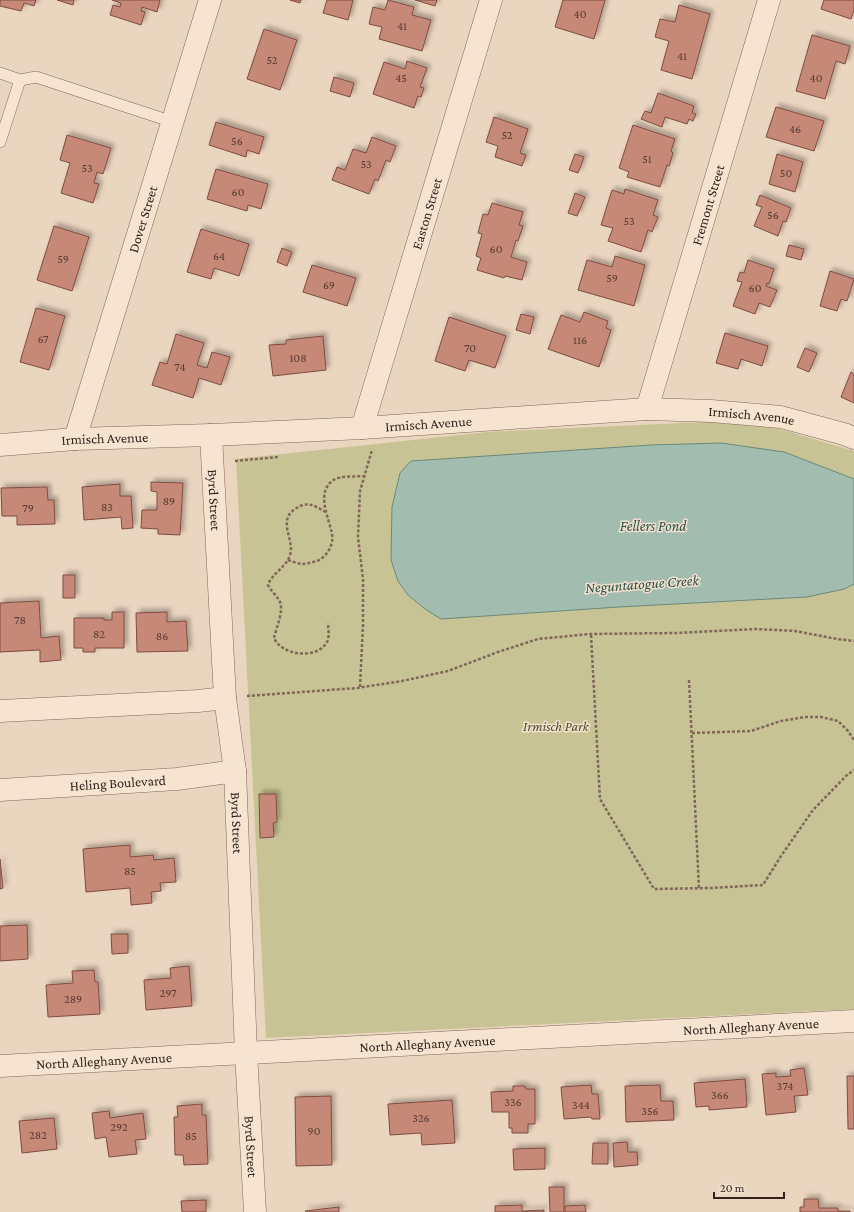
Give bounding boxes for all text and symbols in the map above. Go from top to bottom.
house number: 40 [574,7,587,21]
house number: 41 [397,19,407,33]
house number: 41 [677,49,687,63]
house number: 52 [266,53,278,67]
house number: 45 [395,71,407,85]
house number: 40 [810,71,823,85]
house number: 46 [789,122,801,136]
house number: 52 [501,128,513,142]
house number: 56 [231,134,243,148]
house number: 51 [642,152,652,166]
house number: 53 [360,157,372,171]
house number: 53 [81,161,93,175]
street label: Fremont Street [688,162,728,247]
house number: 50 [780,166,792,180]
street label: Easton Street [408,175,445,251]
street label: Dover Street [125,183,161,255]
house number: 60 [232,185,245,199]
house number: 56 [767,208,779,222]
house number: 53 [623,214,635,228]
house number: 60 [490,242,503,256]
house number: 64 [213,249,225,263]
house number: 59 [57,252,69,266]
house number: 59 [606,271,618,285]
house number: 69 [323,278,335,292]
house number: 60 [749,281,762,295]
house number: 67 [37,332,49,346]
house number: 116 [573,333,587,347]
house number: 70 [464,341,476,355]
house number: 108 [289,351,307,365]
house number: 74 [174,360,186,374]
street label: Irmisch Avenue [708,403,797,428]
street label: Irmisch Avenue [385,413,472,434]
street label: Irmisch Avenue [61,429,148,448]
street label: Byrd Street [205,469,224,531]
house number: 89 [163,494,175,508]
house number: 83 [101,500,113,514]
house number: 79 [22,501,34,515]
water label: Fellers Pond [620,518,687,534]
water label: Neguntatogue Creek [585,572,701,597]
house number: 78 [14,613,26,627]
house number: 82 [93,627,105,641]
house number: 86 [156,629,168,643]
park label: Irmisch Park [523,718,590,734]
street label: Heling Boulevard [69,772,167,794]
street label: Byrd Street [228,792,246,854]
house number: 85 [124,864,136,878]
house number: 297 [159,986,177,1000]
house number: 289 [64,992,82,1006]
street label: North Alleghany Avenue [683,1015,819,1038]
street label: North Alleghany Avenue [359,1032,496,1055]
street label: North Alleghany Avenue [36,1049,172,1072]
house number: 374 [777,1079,793,1093]
house number: 366 [711,1088,729,1102]
house number: 336 [504,1095,522,1109]
house number: 344 [572,1098,590,1112]
house number: 356 [641,1104,659,1118]
house number: 326 [412,1111,430,1125]
street label: Byrd Street [242,1115,261,1178]
house number: 292 [110,1120,128,1134]
house number: 90 [308,1124,321,1138]
house number: 282 [29,1128,47,1142]
house number: 85 [185,1129,197,1143]
scale bar [714,1174,784,1200]
text: 20 m [720,1181,745,1195]

